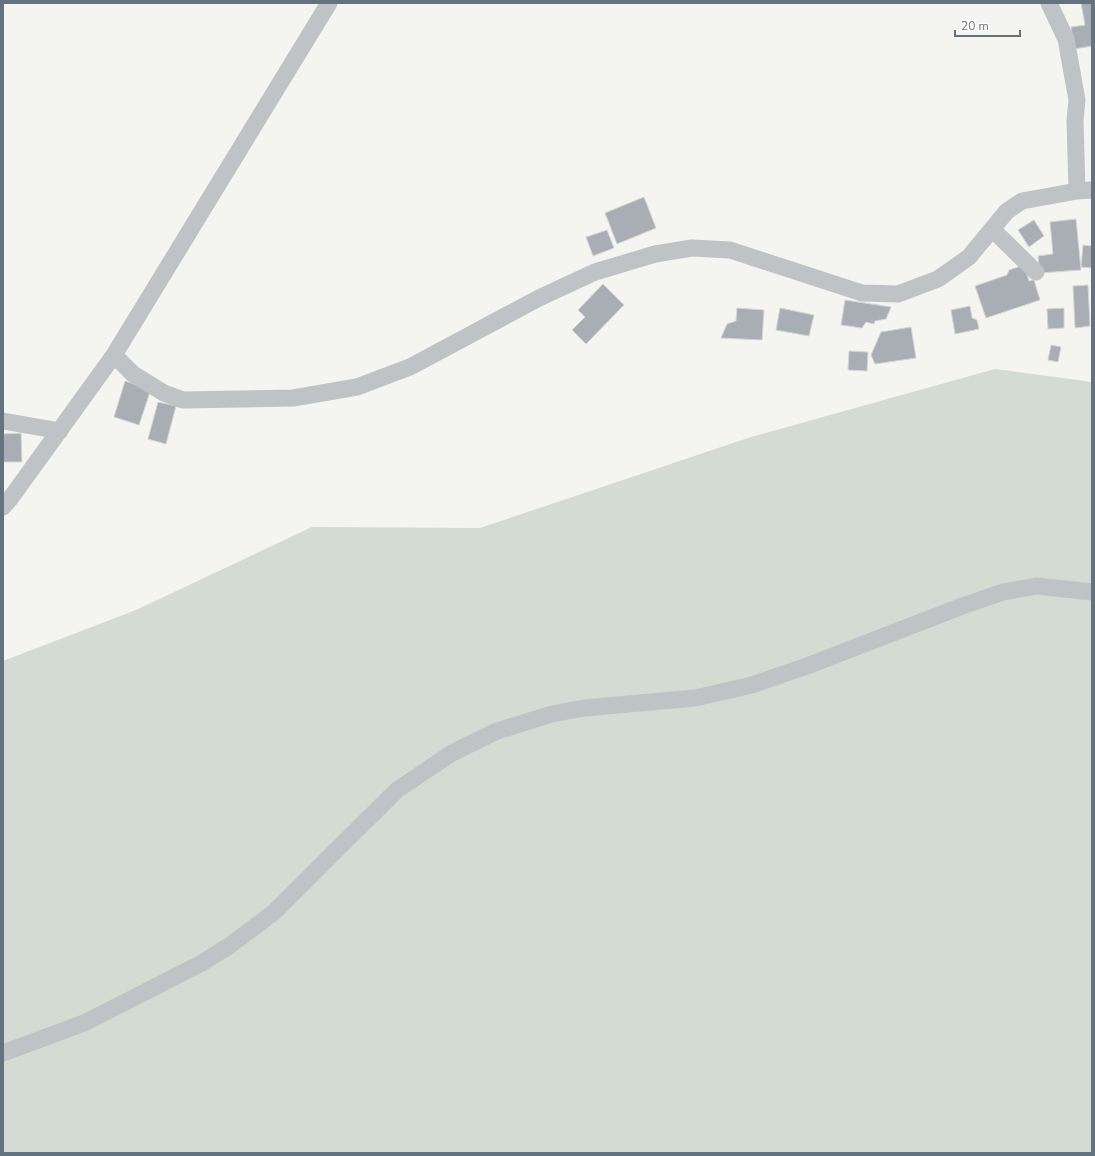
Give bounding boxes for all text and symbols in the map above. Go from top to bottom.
scale bar [955,12,1020,38]
text: 20 m [961,18,989,34]

